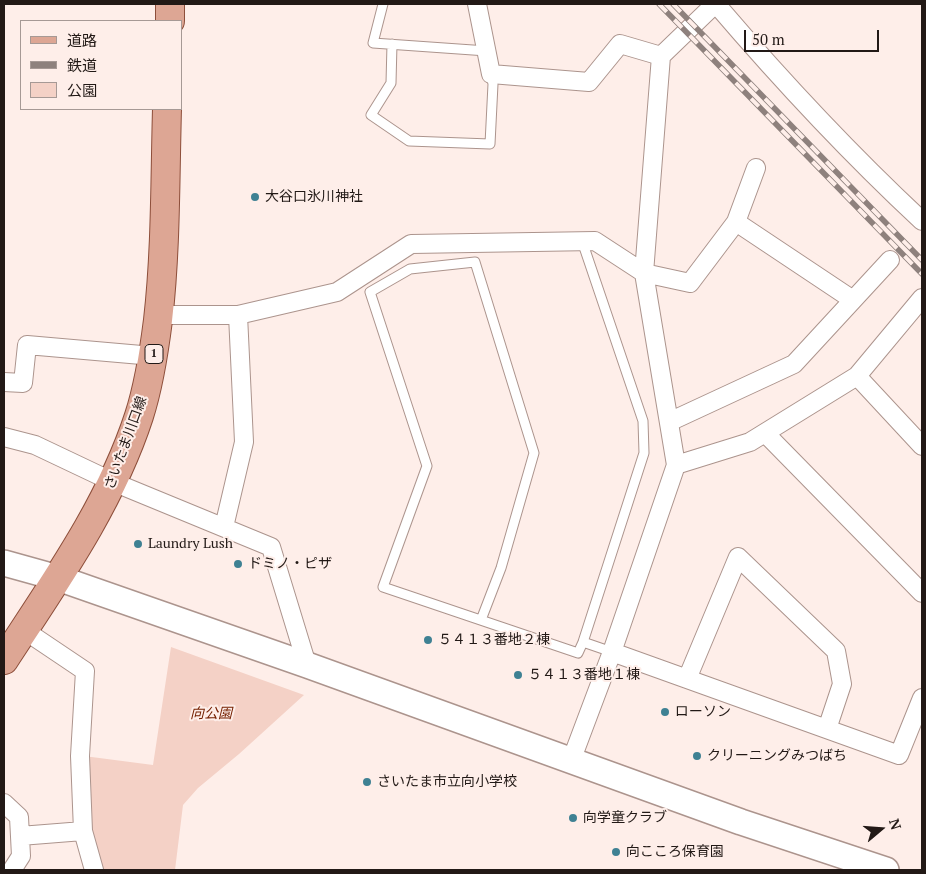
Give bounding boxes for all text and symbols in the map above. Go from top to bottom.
legend [20,20,182,110]
scale bar [746,20,881,52]
text: 50 m [752,29,785,49]
text: 道路 [67,30,97,50]
text: 鉄道 [67,55,97,75]
text: 公園 [67,80,97,100]
place label: 大谷口氷川神社 [265,189,363,205]
marker: 大谷口氷川神社 [249,191,261,203]
road number: 1 [145,344,163,364]
street label: さいたま川口線 [101,394,151,492]
place label: Laundry Lush [148,536,233,552]
marker: Laundry Lush [132,538,144,550]
place label: ドミノ・ピザ [248,556,332,572]
marker: ドミノ・ピザ [232,558,244,570]
place label: ５４１３番地２棟 [438,632,550,648]
marker: ５４１３番地２棟 [422,634,434,646]
place label: ５４１３番地１棟 [528,667,640,683]
marker: ５４１３番地１棟 [512,669,524,681]
place label: ローソン [675,704,731,720]
park label: 向公園 [190,706,232,722]
marker: ローソン [659,706,671,718]
place label: クリーニングみつばち [707,748,847,764]
marker: クリーニングみつばち [691,750,703,762]
place label: さいたま市立向小学校 [377,774,517,790]
marker: さいたま市立向小学校 [361,776,373,788]
north arrow [856,804,906,854]
place label: 向学童クラブ [583,810,667,826]
marker: 向学童クラブ [567,812,579,824]
text: N [885,816,906,832]
place label: 向こころ保育園 [626,844,724,860]
marker: 向こころ保育園 [610,846,622,858]

